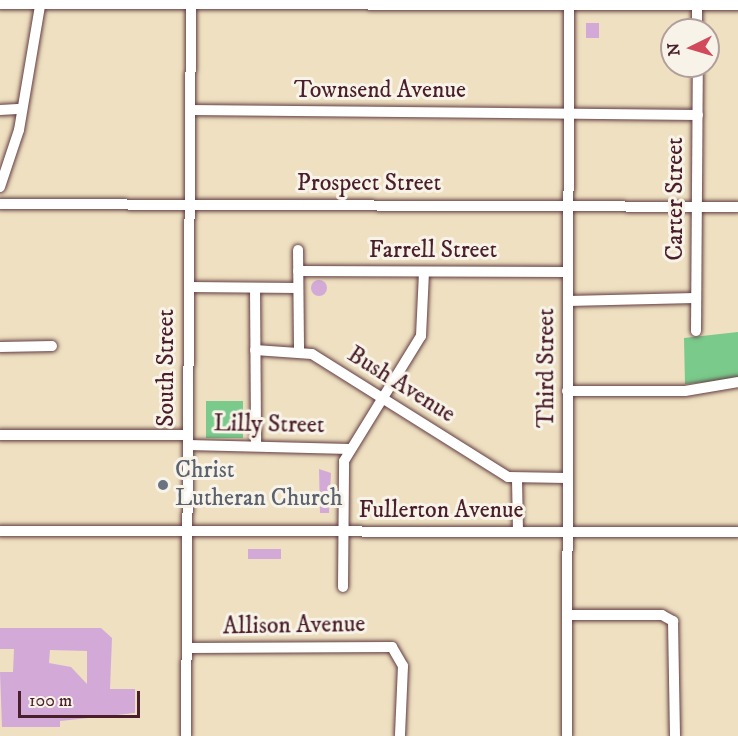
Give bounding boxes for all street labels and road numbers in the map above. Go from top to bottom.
street label: Townsend Avenue [294,77,466,105]
street label: Carter Street [662,137,690,261]
street label: Prospect Street [297,170,441,198]
street label: Farrell Street [369,237,497,265]
street label: Third Street [533,308,561,428]
street label: South Street [153,309,181,427]
street label: Bush Avenue [342,341,460,429]
street label: Lilly Street [213,410,325,440]
street label: Fullerton Avenue [358,497,524,525]
street label: Allison Avenue [223,610,365,642]

